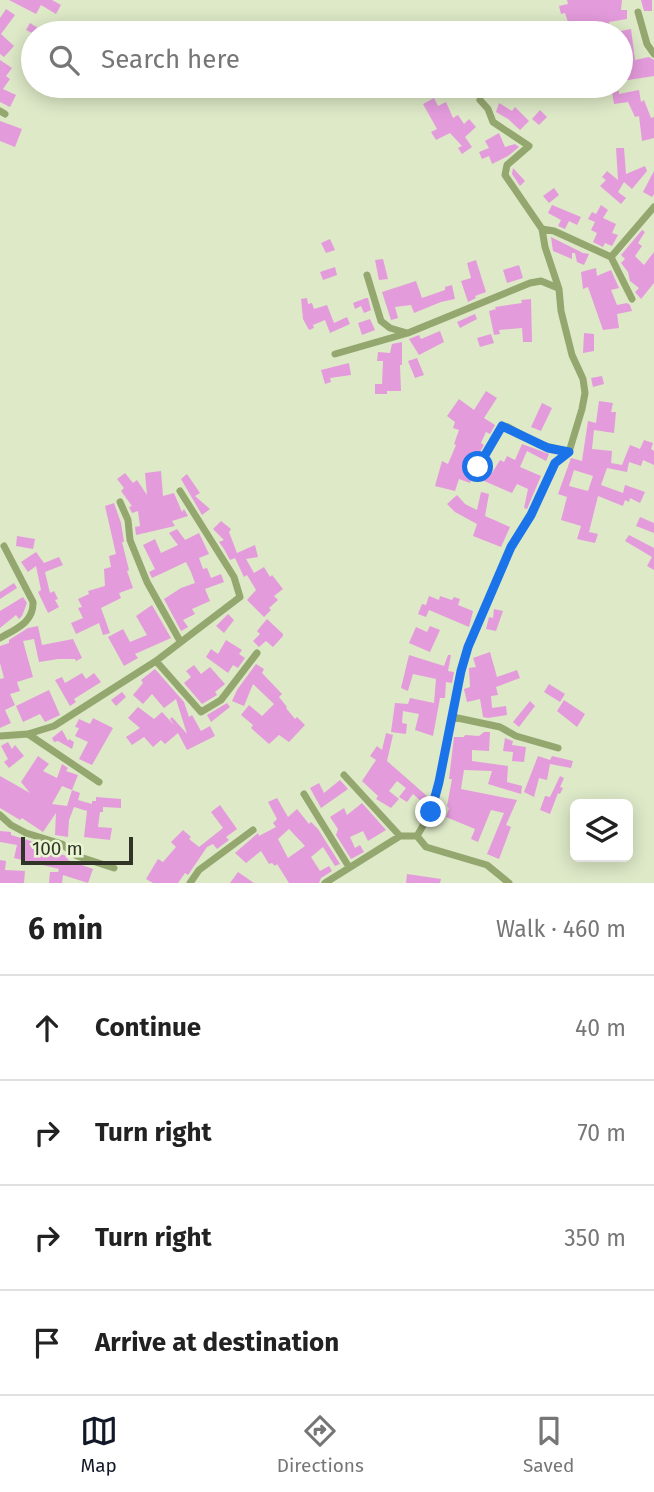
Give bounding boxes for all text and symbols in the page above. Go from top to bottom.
search box [21,21,633,98]
icon: search [45,41,83,79]
text: Search here [101,44,240,75]
route start [462,451,493,482]
route end [415,796,446,827]
map controls [570,799,633,862]
button: layers [570,799,633,862]
scale bar [21,834,133,866]
text: 100 m [32,837,83,860]
text: 6 min [28,911,103,947]
text: Walk · 460 m [496,915,626,943]
icon: ahead [28,1009,66,1047]
text: Continue [95,1012,201,1043]
text: 40 m [575,1014,626,1042]
icon: right [28,1114,66,1152]
text: Turn right [95,1117,212,1148]
text: 70 m [577,1119,626,1147]
icon: right [28,1219,66,1257]
text: Turn right [95,1222,212,1253]
text: 350 m [564,1224,626,1252]
icon: arrive [28,1324,66,1362]
text: Arrive at destination [95,1327,339,1358]
tab: Map [80,1412,118,1477]
tab: Directions [277,1412,364,1477]
tab: Saved [523,1412,574,1477]

